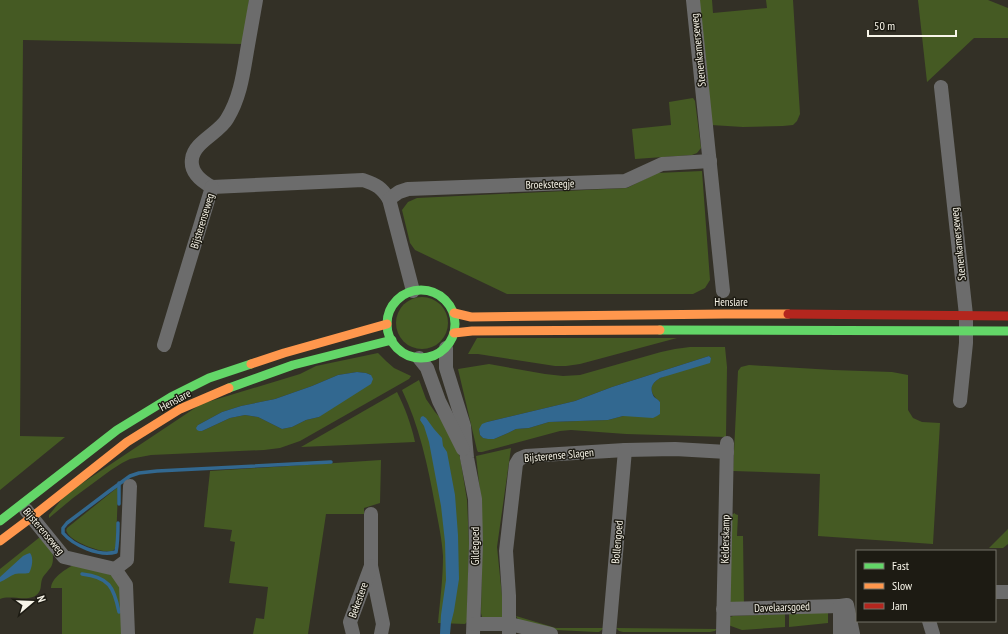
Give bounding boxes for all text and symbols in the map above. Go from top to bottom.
street label: Stenenkamerseweg [687,12,709,87]
scale bar [868,12,956,38]
text: 50 m [874,18,895,33]
street label: Broeksteegje [525,176,575,192]
street label: Bijsterenseweg [187,191,217,250]
street label: Stenenkamerseweg [947,206,969,281]
street label: Henslare [714,295,748,309]
street label: Henslare [157,386,193,414]
street label: Bijsterense Slagen [524,445,595,465]
street label: Bijsterenseweg [20,505,68,558]
street label: Kelderskamp [718,514,732,564]
street label: Bollengoed [608,520,626,564]
street label: Gildegoed [468,527,482,565]
legend [856,550,996,622]
text: Fast [892,558,910,573]
text: Slow [892,578,913,593]
street label: Bekestere [345,580,371,620]
north arrow [12,582,52,622]
text: N [34,594,49,604]
text: Jam [891,598,908,613]
street label: Davelaarsgoed [754,599,810,615]

